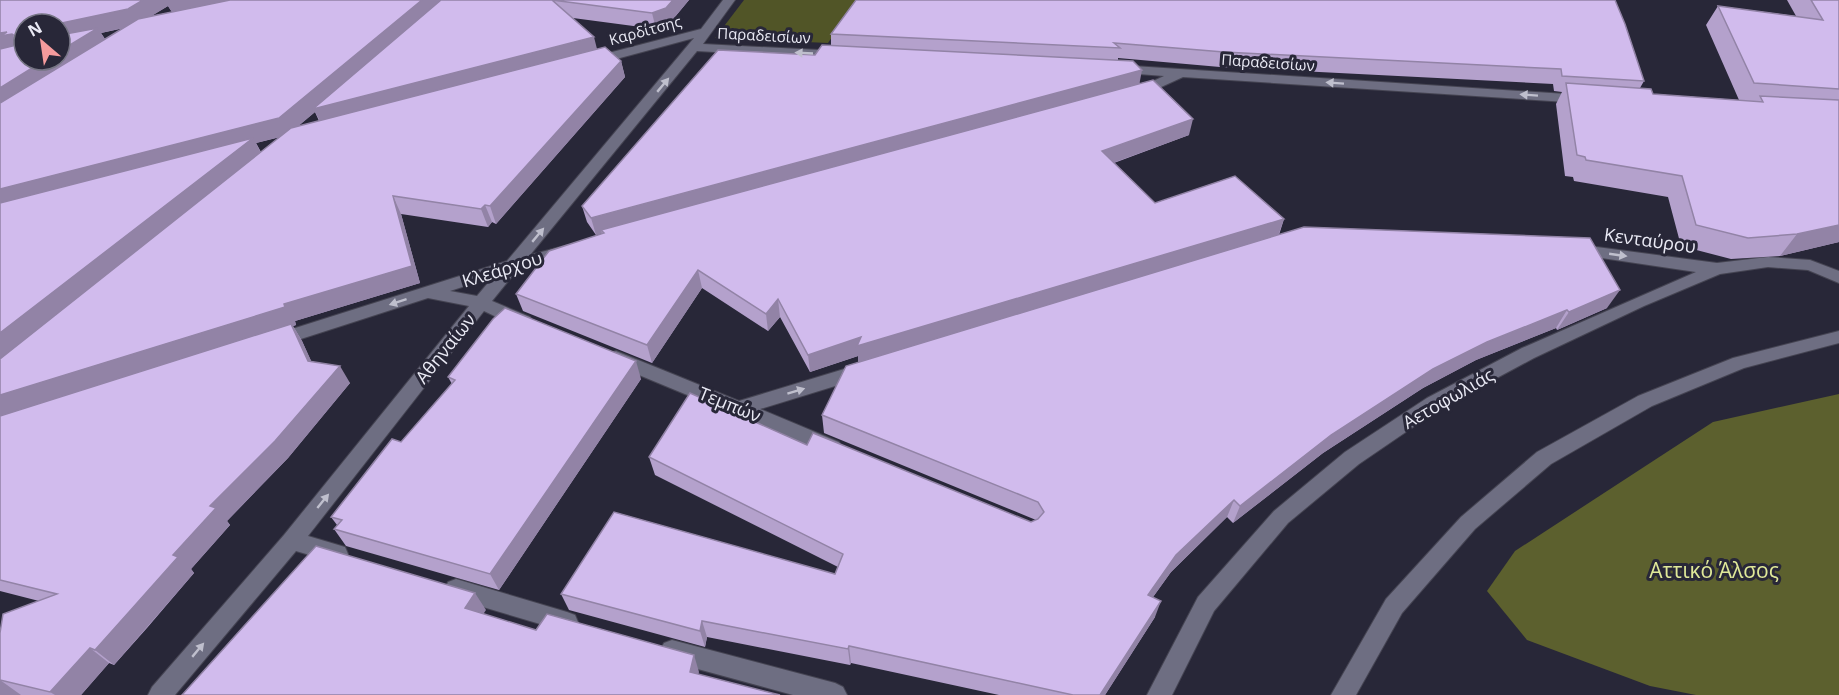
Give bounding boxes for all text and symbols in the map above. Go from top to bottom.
street label: Καρδίτσης [607,11,683,49]
north arrow [12,12,72,72]
text: N [24,16,46,42]
street label: Παραδεισίων [717,23,811,47]
one-way arrow [795,49,814,58]
street label: Παραδεισίων [1221,49,1315,75]
one-way arrow [656,77,669,93]
one-way arrow [1325,78,1344,87]
one-way arrow [1520,91,1539,100]
street label: Κενταύρου [1603,222,1697,258]
one-way arrow [531,228,544,243]
street label: Κλεάρχου [459,245,545,293]
one-way arrow [1609,251,1628,260]
one-way arrow [389,298,407,307]
street label: Αθηναίων [409,308,481,388]
street label: Αετοφωλιάς [1398,362,1498,434]
street label: Τεμπών [695,381,765,427]
one-way arrow [787,386,805,395]
one-way arrow [317,493,330,509]
park label: Αττικό Άλσος [1649,556,1779,584]
one-way arrow [191,643,204,658]

